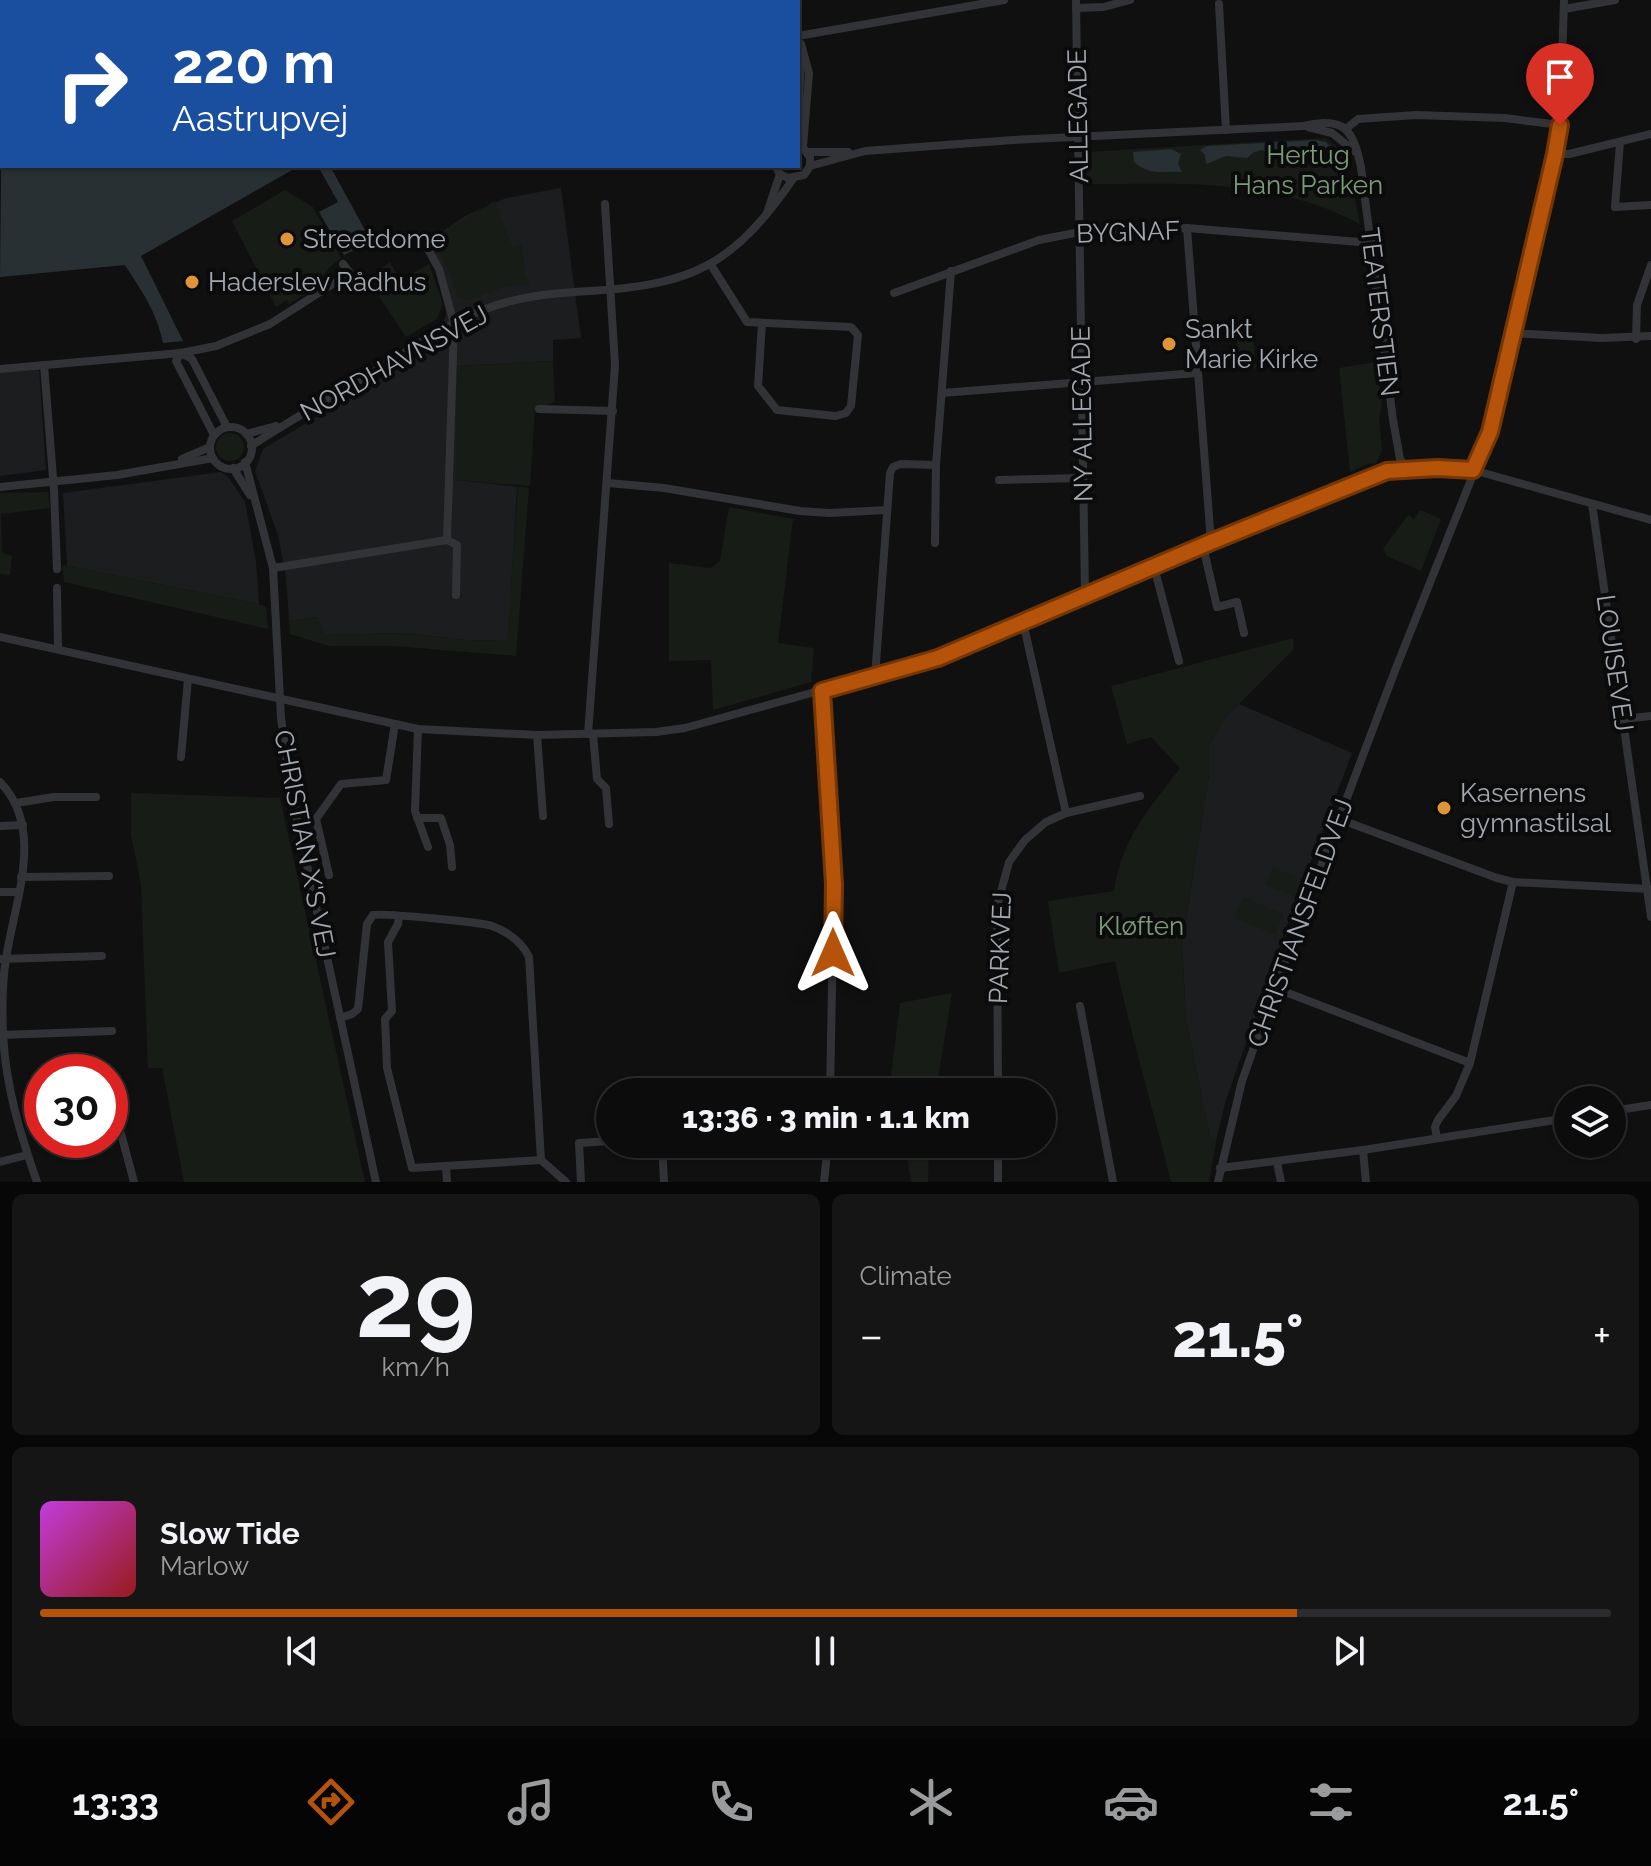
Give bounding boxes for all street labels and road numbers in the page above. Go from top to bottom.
street label: ALLEGADE [1062,49,1094,183]
street label: BYGNAF [1076,215,1180,249]
street label: TEATERSTIEN [1355,226,1405,398]
street label: NORDHAVNSVEJ [295,299,493,427]
street label: NY ALLEGADE [1065,326,1099,502]
street label: LOUISEVEJ [1591,593,1639,733]
street label: CHRISTIAN X'S VEJ [268,727,342,961]
street label: CHRISTIANSFELDVEJ [1241,795,1359,1051]
street label: PARKVEJ [983,891,1017,1005]

